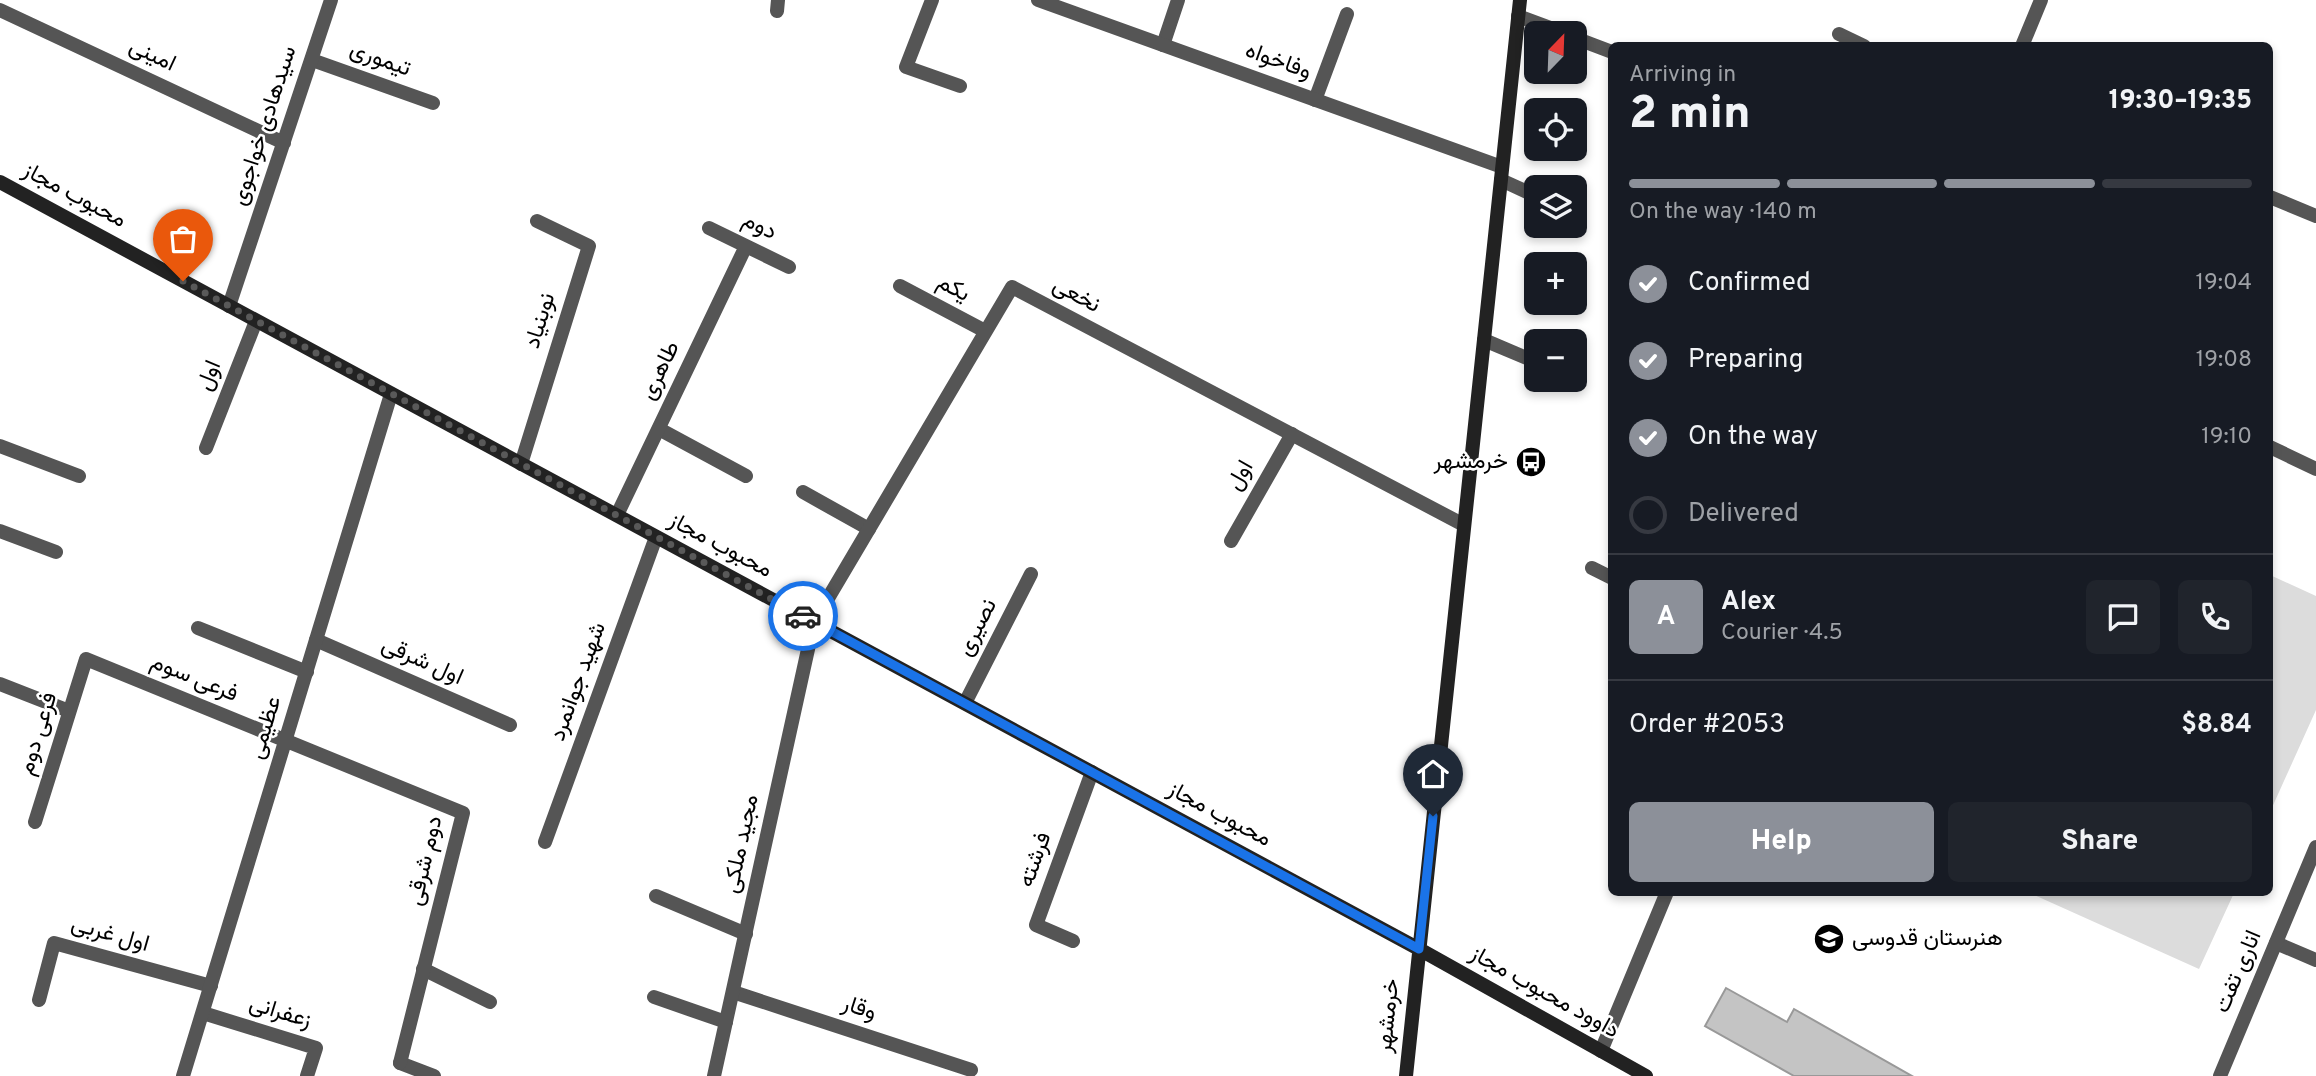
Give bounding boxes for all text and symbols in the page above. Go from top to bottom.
north arrow [1524,21,1587,84]
map controls [1524,21,1587,392]
street label: امینی [124,33,180,79]
street label: تیموری [345,36,415,84]
street label: وفاخواه [1241,37,1315,87]
street label: سیدهادی خواجوی [226,42,304,210]
text: Arriving in [1629,61,1736,90]
text: 19:30–19:35 [2109,85,2252,118]
text: 2 min [1629,86,1751,145]
button: locate [1524,98,1587,161]
street label: محبوب مجاز [16,156,131,235]
button: layers [1524,175,1587,238]
text: On the way · 140 m [1629,198,1817,227]
street label: دوم [737,206,781,248]
pin [153,209,213,281]
icon: bag [164,220,202,258]
button: + [1524,252,1587,315]
icon: check [1629,265,1667,303]
text: Confirmed [1688,267,1811,300]
street label: یکم [931,268,975,310]
text: 19:04 [2195,269,2252,298]
street label: نخعی [1047,271,1105,321]
street label: نوبنیاد [519,290,563,352]
button: − [1524,329,1587,392]
street label: طاهری [634,337,688,405]
icon: check [1629,342,1667,380]
text: Preparing [1688,344,1803,377]
text: 19:08 [2196,346,2252,375]
street label: اول [191,357,229,395]
icon: check [1629,419,1667,457]
text: On the way [1688,421,1818,454]
text: 19:10 [2201,423,2252,452]
bus stop icon: خرمشهر [1514,445,1548,479]
place label: خرمشهر [1432,448,1508,477]
street label: اول [1221,456,1261,496]
text: Delivered [1688,498,1799,531]
street label: محبوب مجاز [662,506,777,585]
button: chat [2086,580,2160,654]
button: phone [2178,580,2252,654]
courier [768,581,838,651]
text: Alex [1721,586,1776,619]
street label: نصیری [951,594,1005,662]
icon: car [784,597,822,635]
text: A [1657,601,1675,634]
street label: شهید جوانمرد [544,619,614,745]
text: Courier · 4.5 [1721,619,1843,648]
street label: اول شرقی [377,631,467,693]
street label: فرعی سوم [146,648,242,710]
street label: فرعی دوم [13,689,65,779]
street label: عظیمی [243,693,289,763]
text: Order #2053 [1629,709,1785,742]
text: $8.84 [2181,709,2252,742]
pin [1403,744,1463,816]
icon: home [1414,755,1452,793]
street label: محبوب مجاز [1161,775,1276,854]
street label: مجید ملکی [717,792,767,896]
button: Help [1629,802,1934,882]
button: Share [1948,802,2252,882]
street label: دوم شرقی [402,813,450,909]
street label: فرشته [1013,829,1059,891]
street label: اول غربی [68,910,152,960]
school or university icon: هنرستان قدوسی [1812,922,1846,956]
place label: هنرستان قدوسی [1852,925,2003,954]
street label: اناری تفت [2209,926,2269,1018]
street label: داوود محبوب مجاز [1463,939,1624,1046]
street label: خرمشهر [1371,977,1407,1056]
street label: زعفرانی [245,990,315,1036]
street label: وقار [837,990,880,1028]

